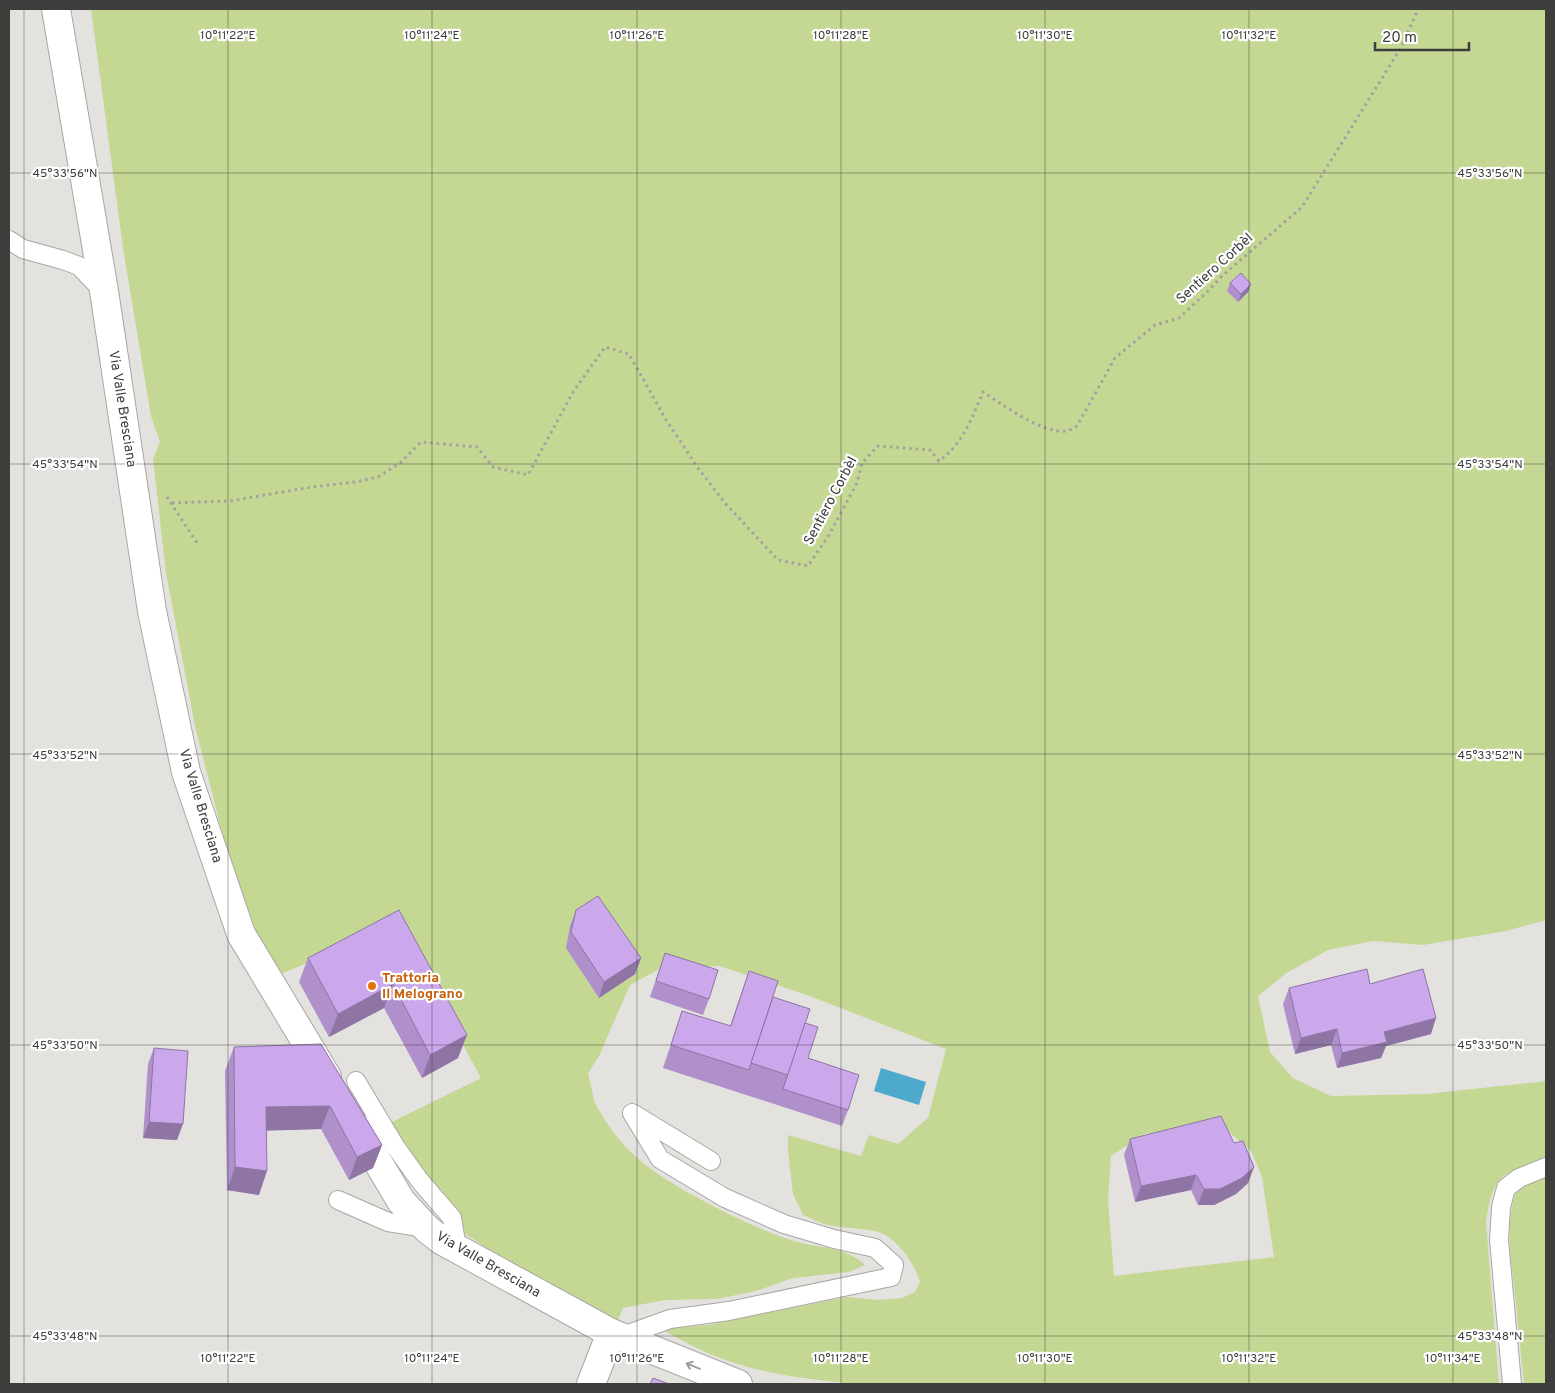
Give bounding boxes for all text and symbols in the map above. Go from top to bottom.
scale bar [1375,20,1469,52]
text: 10°11'22"E [200,28,256,44]
text: 10°11'24"E [404,28,460,44]
text: 10°11'26"E [609,28,665,44]
text: 10°11'28"E [813,28,869,44]
text: 10°11'30"E [1017,28,1073,44]
text: 10°11'32"E [1222,28,1276,44]
text: 20 m [1382,29,1417,48]
text: 45°33'56"N [33,166,97,182]
text: 45°33'56"N [1458,166,1522,182]
street label: Sentiero Corbèl [1173,230,1257,308]
street label: Via Valle Bresciana [104,349,140,469]
street label: Sentiero Corbèl [801,454,861,548]
text: 45°33'54"N [32,457,98,473]
text: 45°33'54"N [1457,457,1523,473]
street label: Via Valle Bresciana [175,747,225,865]
text: 45°33'52"N [33,748,97,764]
text: 45°33'52"N [1458,748,1522,764]
place label: Trattoria Il Melograno [382,970,463,1003]
marker: Trattoria Il Melograno [366,980,378,992]
text: 45°33'50"N [32,1038,98,1054]
text: 45°33'50"N [1457,1038,1523,1054]
street label: Via Valle Bresciana [433,1228,543,1302]
text: 45°33'48"N [33,1329,97,1345]
text: 45°33'48"N [1458,1329,1522,1345]
text: 10°11'22"E [200,1351,256,1367]
text: 10°11'24"E [404,1351,460,1367]
text: 10°11'26"E [609,1351,665,1367]
text: 10°11'28"E [813,1351,869,1367]
text: 10°11'30"E [1017,1351,1073,1367]
text: 10°11'32"E [1222,1351,1276,1367]
text: 10°11'34"E [1425,1351,1481,1367]
one-way arrow [686,1361,701,1370]

